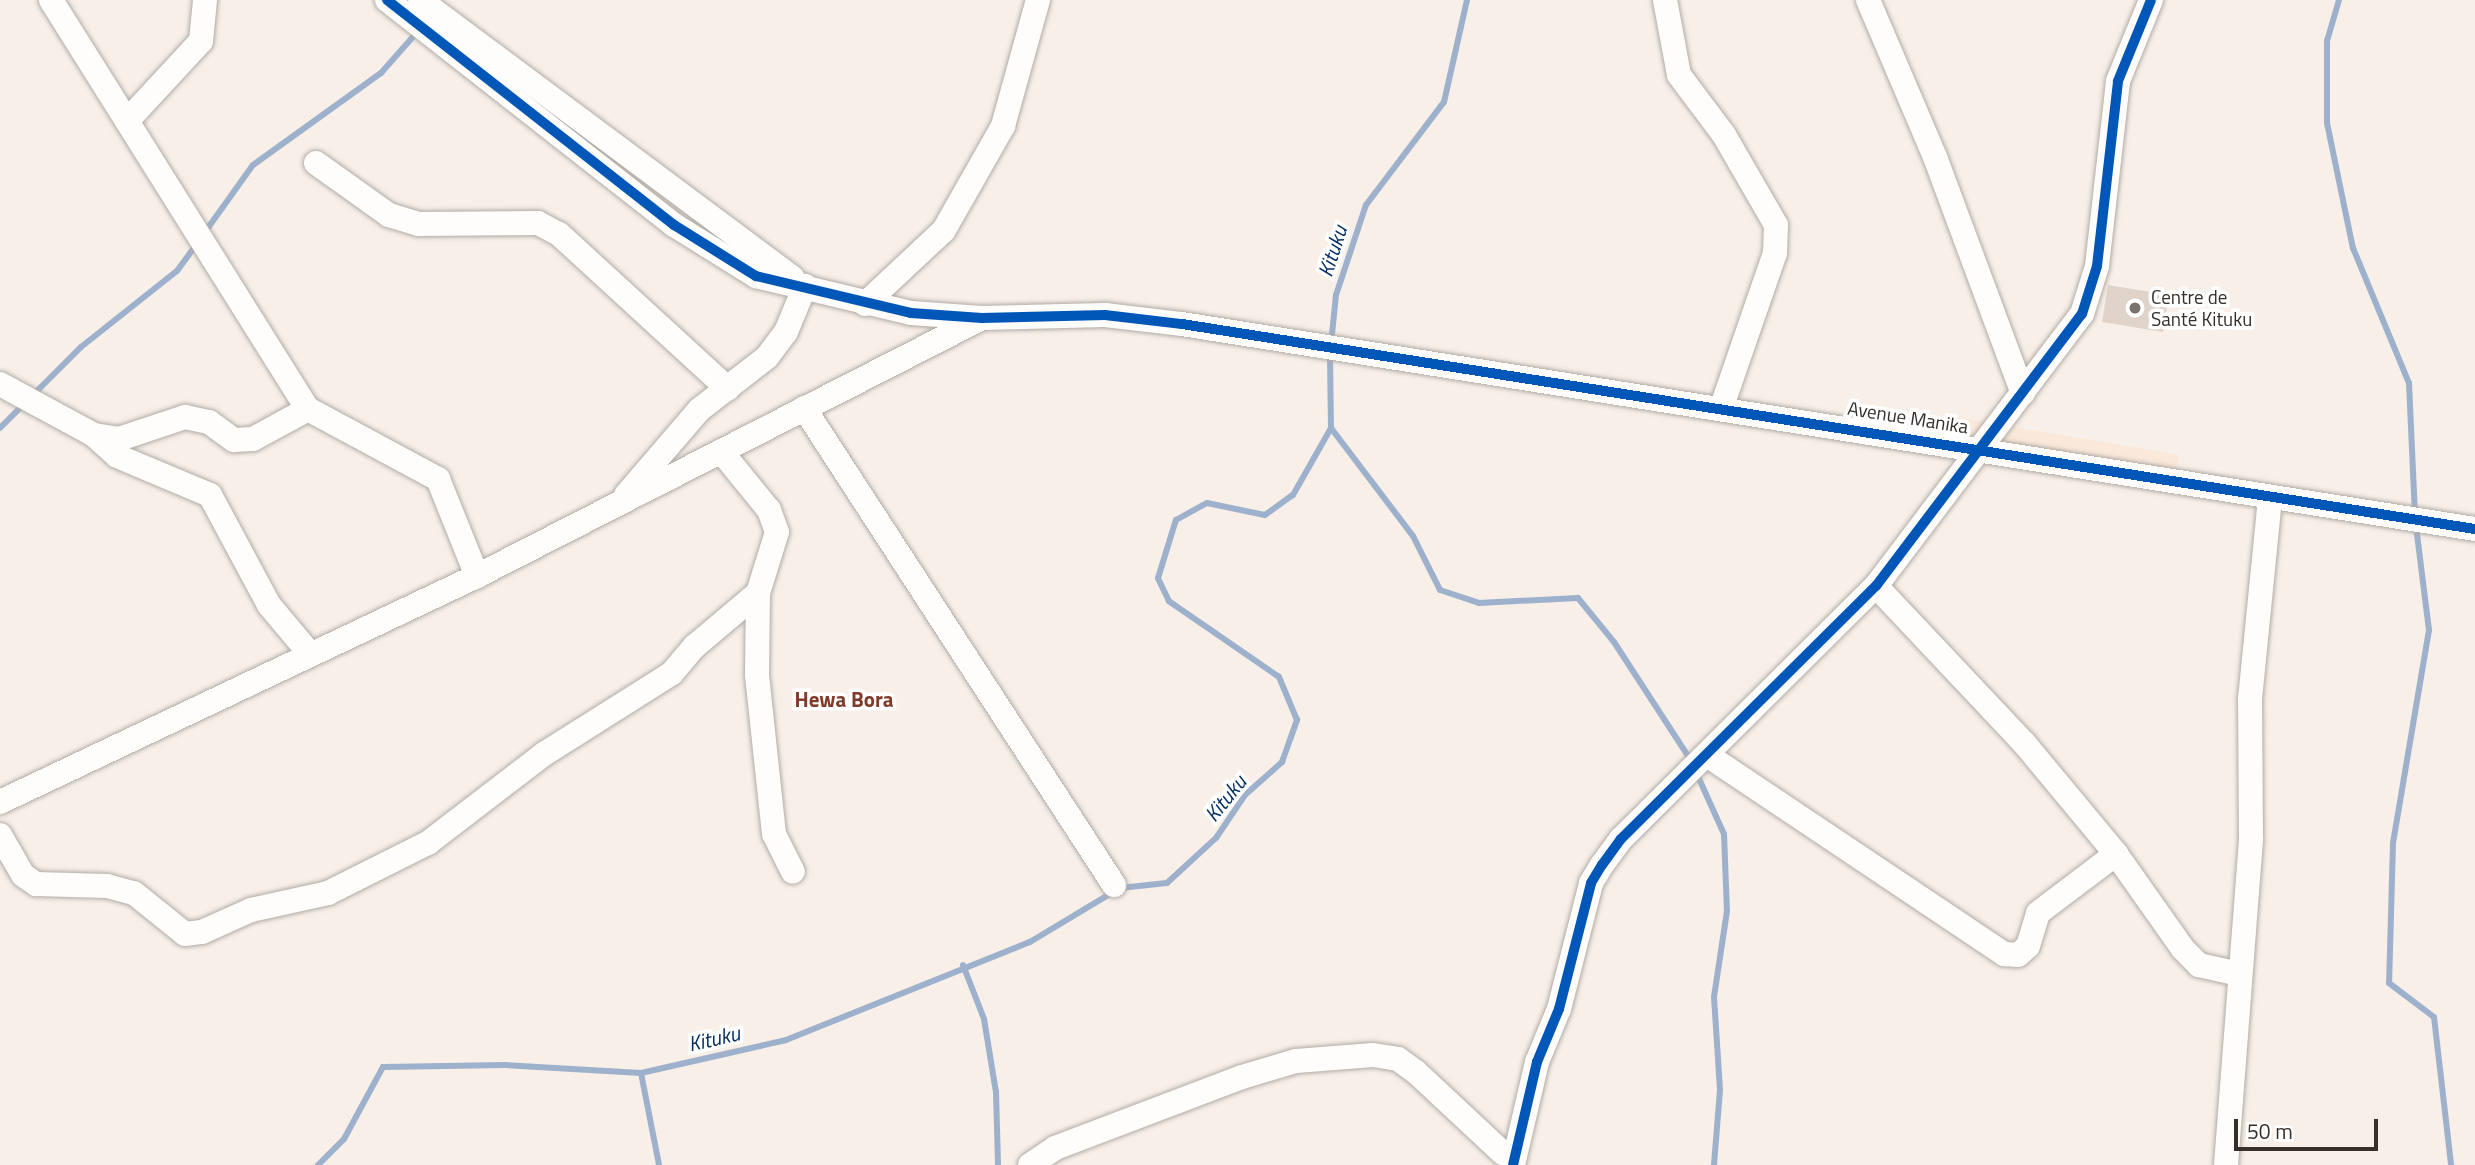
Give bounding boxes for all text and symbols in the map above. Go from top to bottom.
water label: Kituku [1312,222,1352,280]
place label: Centre de Santé Kituku [2151,286,2252,330]
marker: Centre de Santé Kituku [2125,298,2145,318]
street label: Avenue Manika [1846,396,1970,438]
district label: Hewa Bora [795,686,893,712]
water label: Kituku [1199,770,1251,826]
water label: Kituku [686,1020,742,1056]
scale bar [2237,1106,2380,1150]
text: 50 m [2247,1115,2293,1147]

